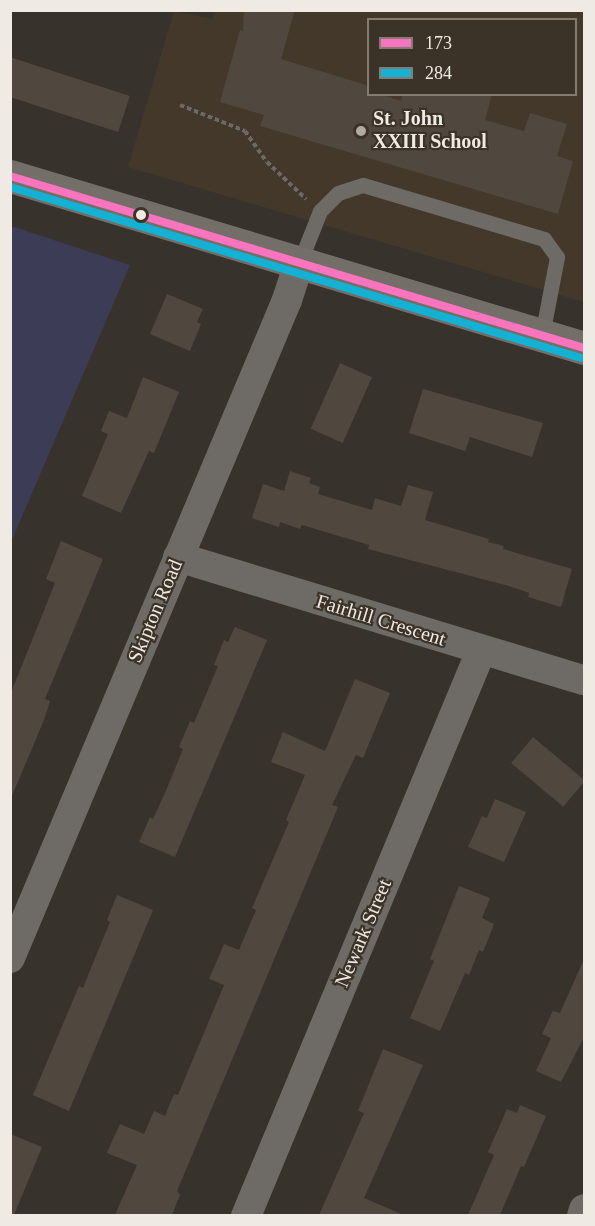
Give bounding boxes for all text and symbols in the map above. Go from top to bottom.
legend [367,18,577,96]
text: 173 [425,33,452,53]
text: 284 [425,63,452,83]
place label: St. John XXIII School [373,107,487,154]
marker: St. John XXIII School [354,124,368,138]
unlabelled marker [135,209,147,221]
street label: Skipton Road [123,556,187,666]
street label: Fairhill Crescent [313,589,449,651]
street label: Newark Street [329,875,397,991]

